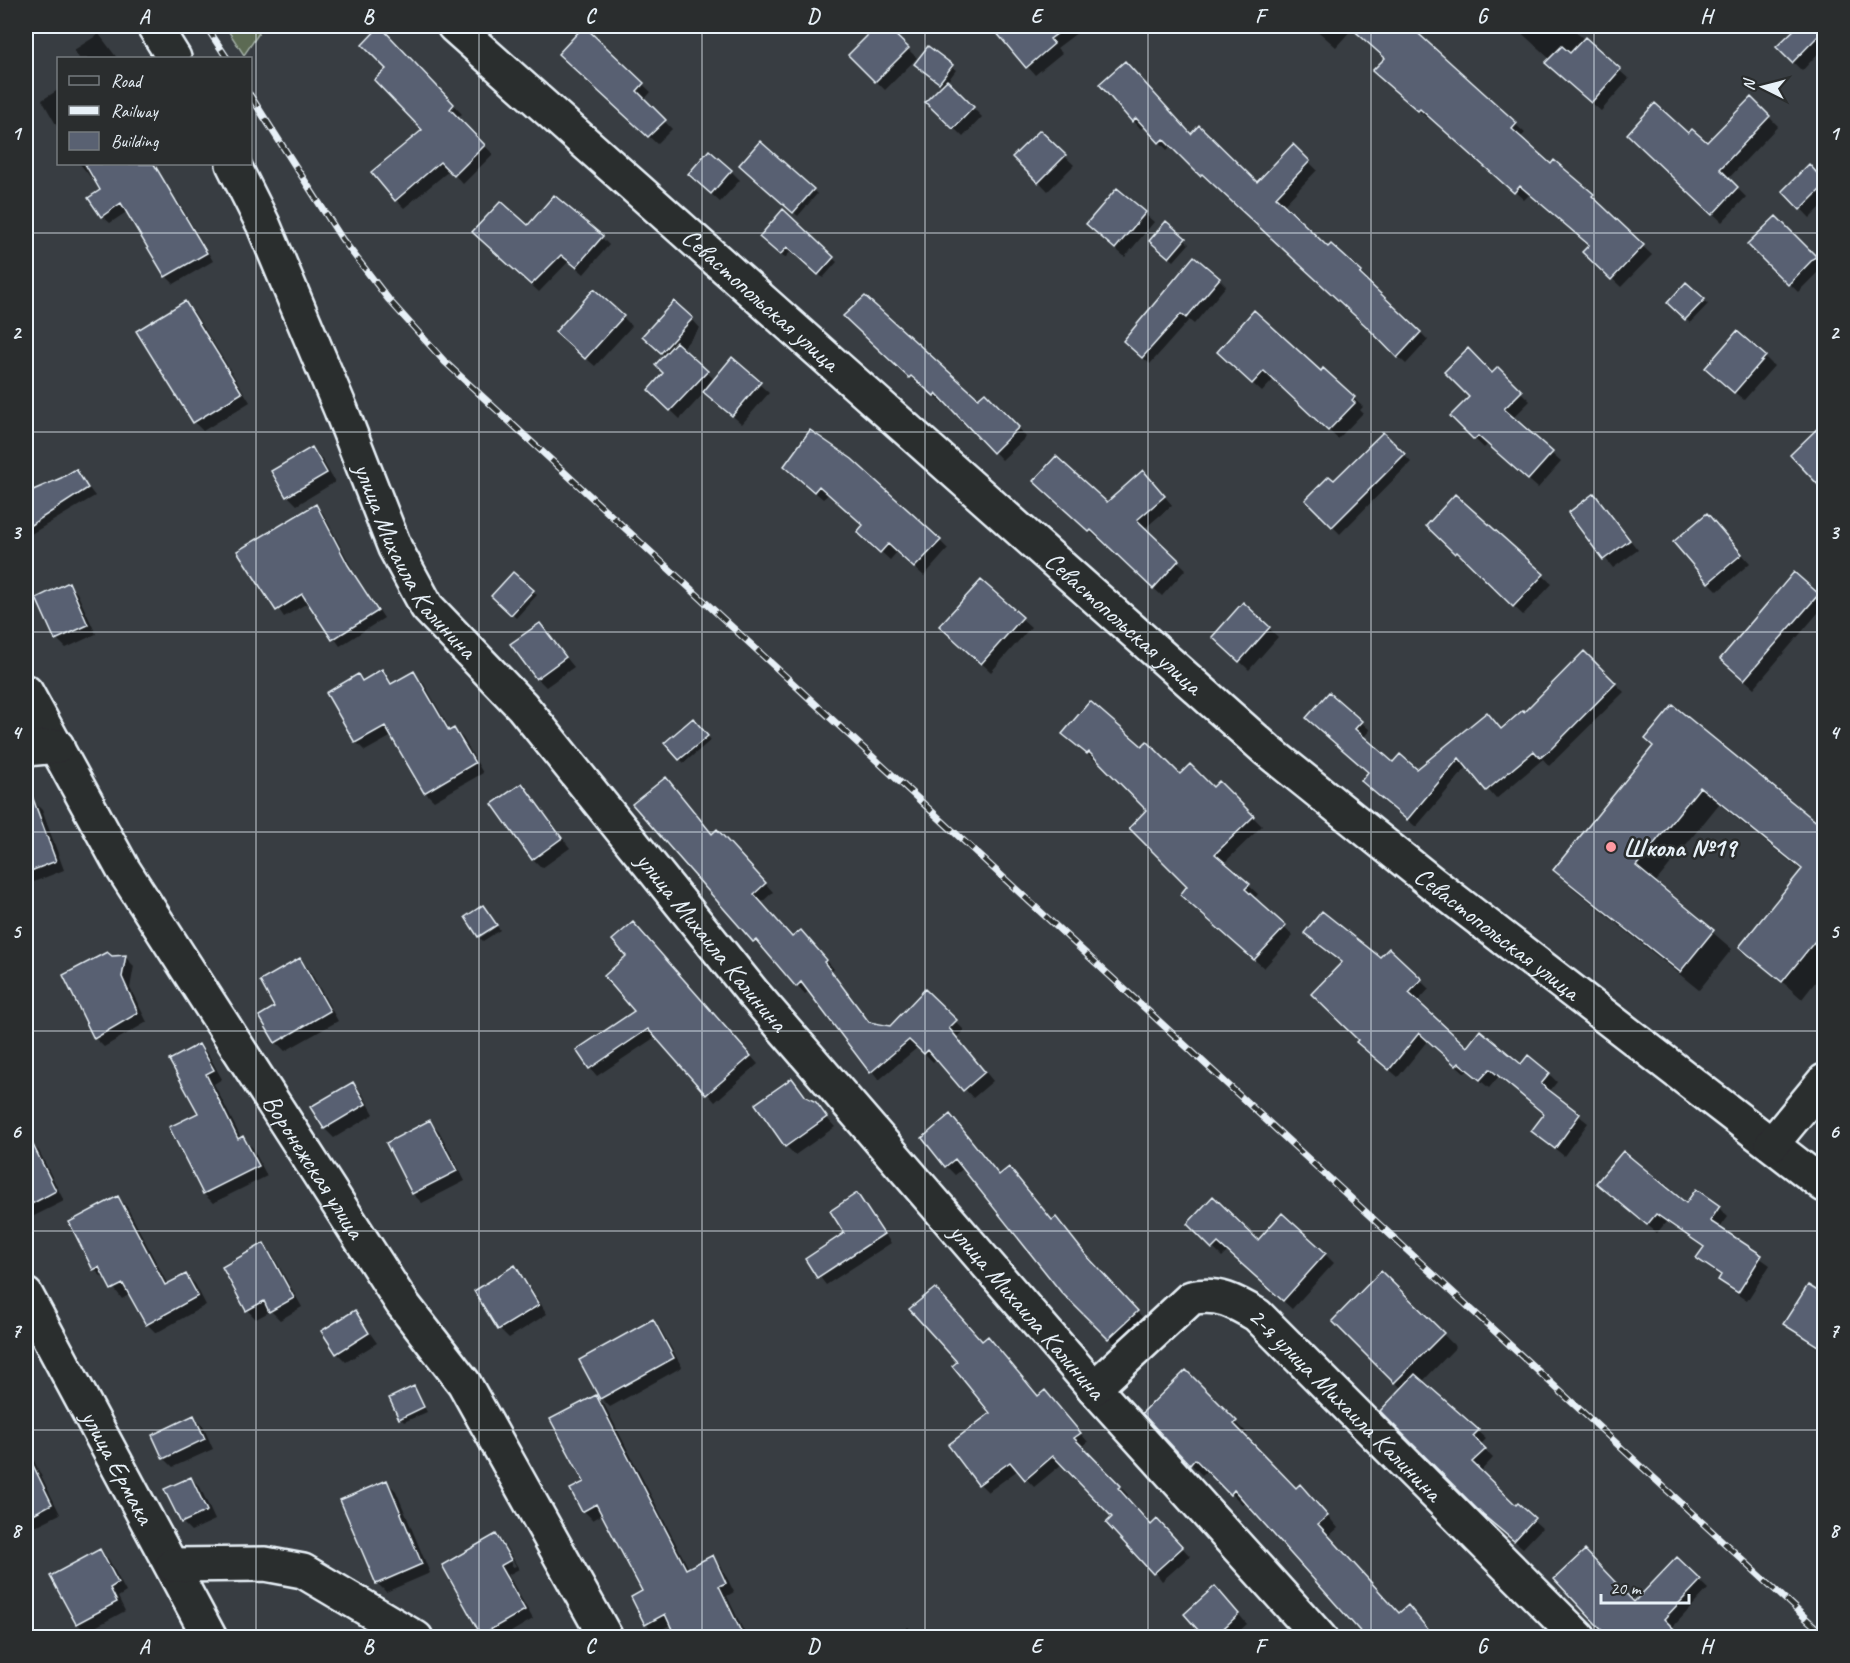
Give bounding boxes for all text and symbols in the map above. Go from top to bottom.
text: A [139,4,151,29]
text: B [363,4,375,29]
text: C [585,4,597,29]
text: D [807,4,821,29]
text: E [1031,4,1045,29]
text: F [1255,4,1269,29]
text: G [1477,4,1490,29]
text: H [1700,4,1715,29]
legend [57,57,252,165]
north arrow [1733,57,1793,117]
text: Road [111,70,144,92]
text: N [1739,76,1760,92]
text: Railway [111,100,159,122]
text: 1 [12,121,23,146]
text: 1 [1830,121,1841,146]
text: Building [111,130,160,152]
street label: Севастопольская улица [675,220,848,380]
text: 2 [12,320,23,345]
text: 2 [1830,320,1841,345]
street label: улица Михаила Калинина [346,456,485,667]
text: 3 [12,520,23,545]
text: 3 [1830,520,1841,545]
street label: Севастопольская улица [1038,544,1211,703]
text: 4 [12,720,24,745]
text: 4 [1830,720,1842,745]
place label: Школа №19 [1623,831,1738,864]
marker: Школа №19 [1604,840,1618,854]
street label: улица Михаила Калинина [628,843,796,1039]
street label: Севастопольская улица [1408,859,1589,1009]
text: 5 [12,919,23,944]
text: 5 [1830,919,1841,944]
street label: Воронежская улица [255,1088,373,1246]
text: 6 [11,1119,22,1144]
text: 6 [1829,1119,1840,1144]
street label: улица Михаила Калинина [941,1215,1114,1407]
street label: 2-я улица Михаила Калинина [1242,1300,1451,1510]
text: 7 [12,1318,23,1343]
text: 7 [1830,1318,1841,1343]
street label: улица Ермака [73,1402,163,1531]
text: 8 [12,1518,24,1543]
text: 8 [1830,1518,1842,1543]
scale bar [1601,1567,1690,1605]
text: 20 m [1610,1577,1643,1599]
text: A [139,1634,151,1659]
text: B [363,1634,375,1659]
text: C [585,1634,597,1659]
text: D [807,1634,821,1659]
text: E [1031,1634,1045,1659]
text: F [1255,1634,1269,1659]
text: G [1477,1634,1490,1659]
text: H [1700,1634,1715,1659]

